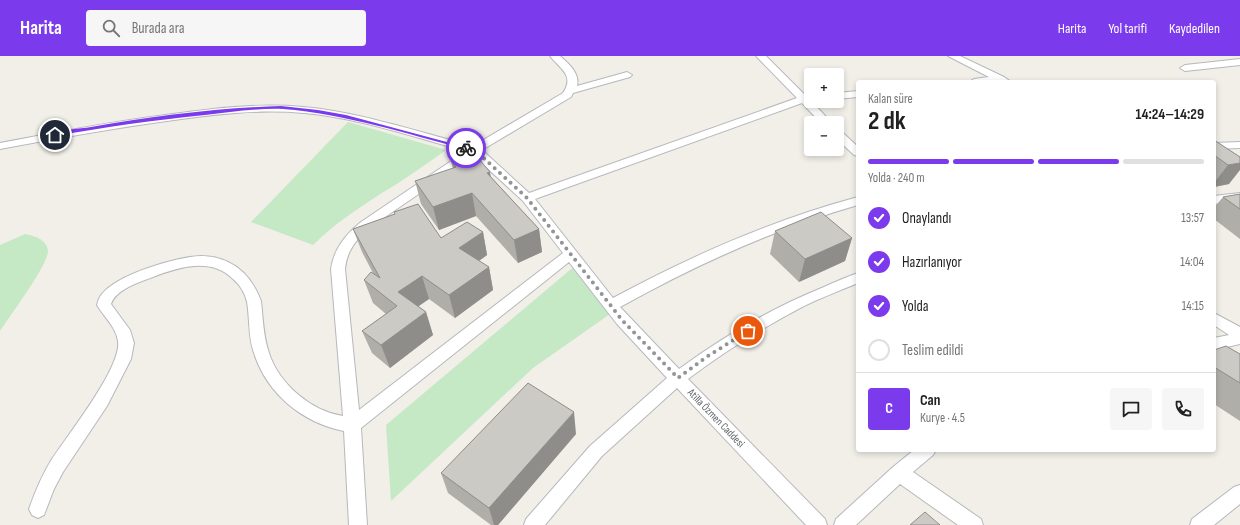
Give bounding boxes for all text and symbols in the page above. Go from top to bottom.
search box [86,10,366,46]
text: Harita [20,17,62,40]
icon: search [100,17,122,39]
text: Burada ara [132,19,184,38]
text: Harita [1058,20,1086,37]
text: Yol tarifi [1108,20,1147,37]
text: Kaydedilen [1169,20,1220,37]
map controls [804,68,844,156]
button: + [804,68,844,108]
text: Kalan süre [868,91,913,107]
text: 14:24–14:29 [1135,105,1204,124]
text: 2 dk [868,106,906,137]
button: − [804,116,844,156]
pin [38,118,72,152]
icon: home [44,124,66,146]
courier [446,128,486,168]
icon: bike [455,137,477,159]
text: Yolda · 240 m [868,170,925,186]
icon: check [868,207,890,229]
text: Onaylandı [902,209,951,228]
text: 13:57 [1181,210,1204,226]
icon: check [868,251,890,273]
text: Hazırlanıyor [902,253,962,272]
text: 14:04 [1180,254,1204,270]
icon: check [868,295,890,317]
text: Yolda [902,297,929,316]
text: 14:15 [1182,298,1204,314]
pin [731,314,765,348]
icon: bag [737,320,759,342]
text: Teslim edildi [902,341,963,360]
street label: Atilla Özmen Caddesi [684,385,747,450]
button: chat [1110,388,1152,430]
button: phone [1162,388,1204,430]
text: Can [920,391,940,410]
text: C [885,399,893,418]
text: Kurye · 4.5 [920,410,965,426]

